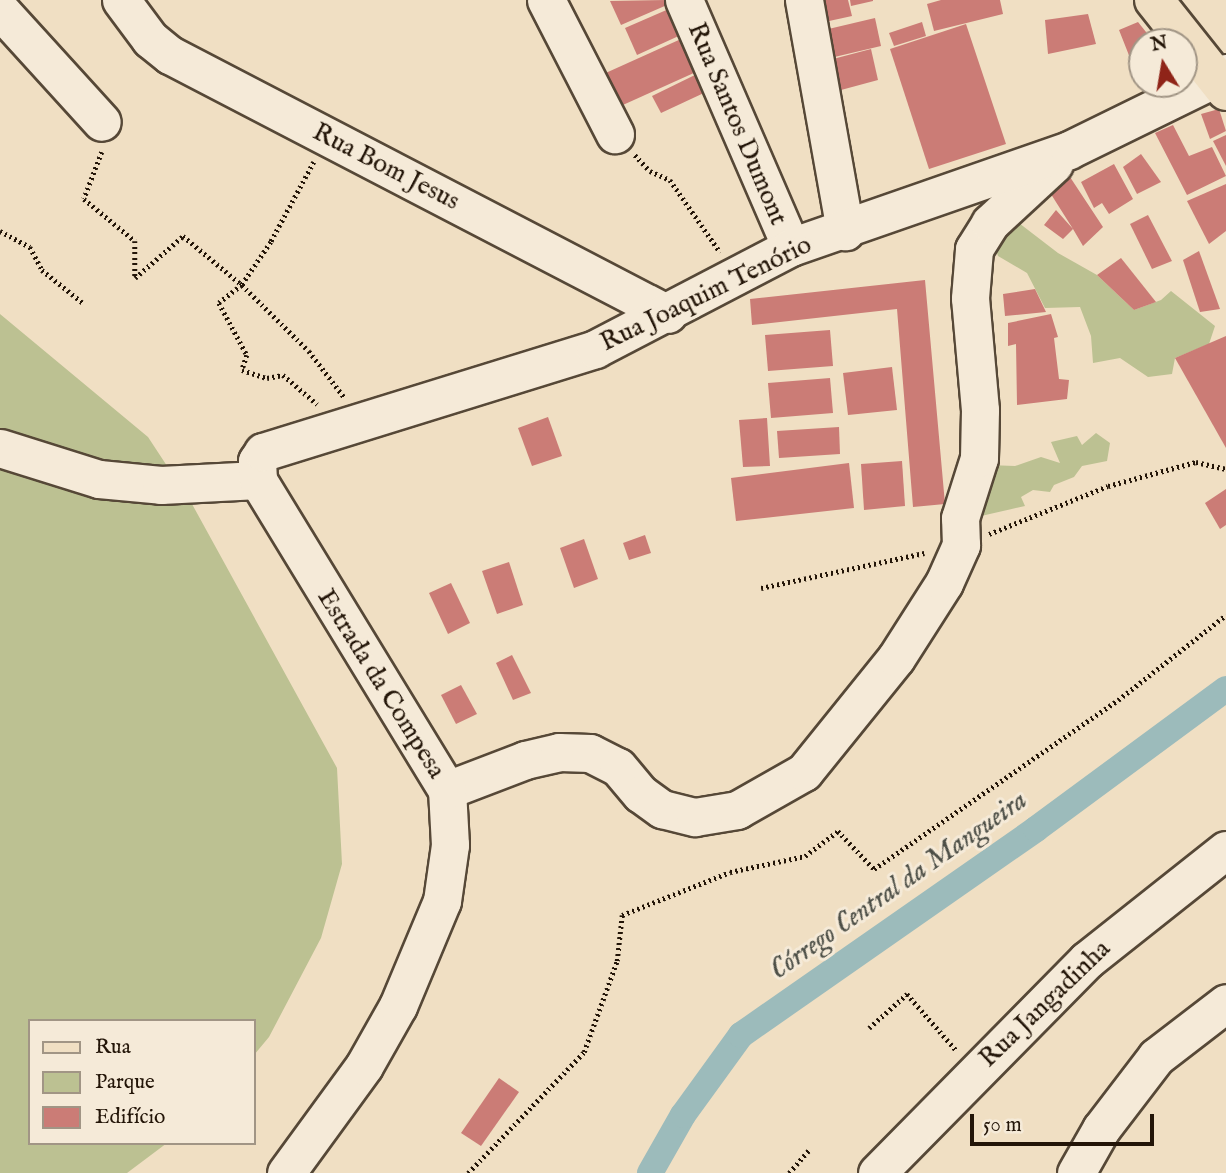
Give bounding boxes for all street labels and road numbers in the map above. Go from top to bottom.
street label: Rua Santos Dumont [680,18,794,230]
street label: Rua Bom Jesus [307,117,465,217]
street label: Rua Joaquim Tenório [595,229,817,359]
street label: Estrada da Compesa [310,584,452,784]
street label: Rua Jangadinha [973,934,1117,1074]

